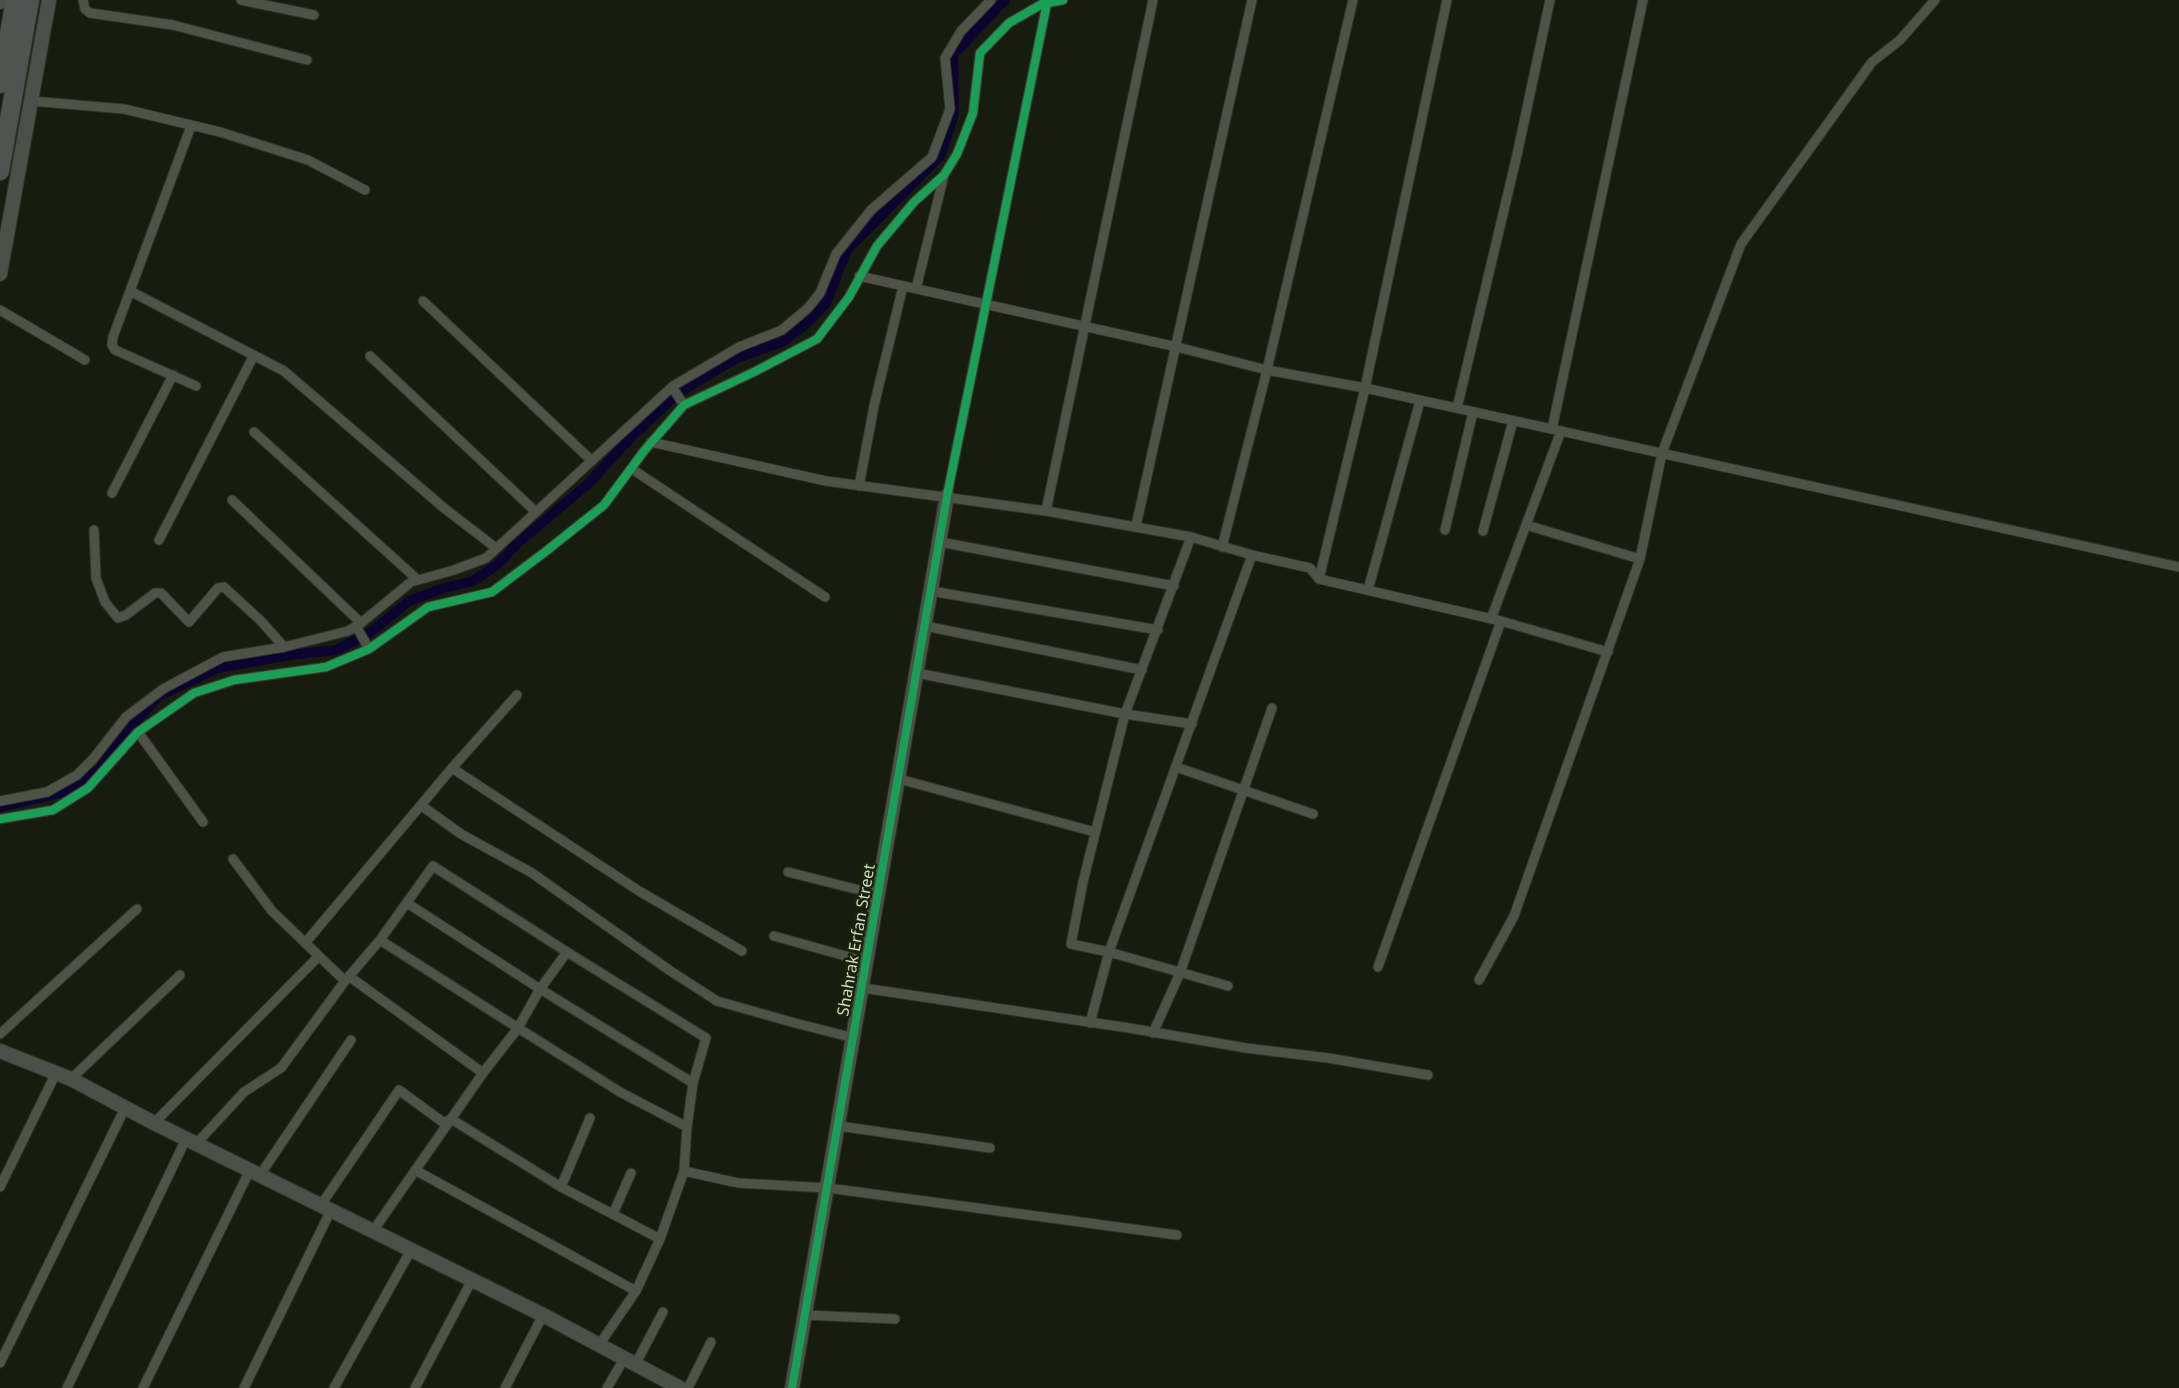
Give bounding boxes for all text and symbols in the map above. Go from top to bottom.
street label: Shahrak Erfan Street [834,862,880,1018]

